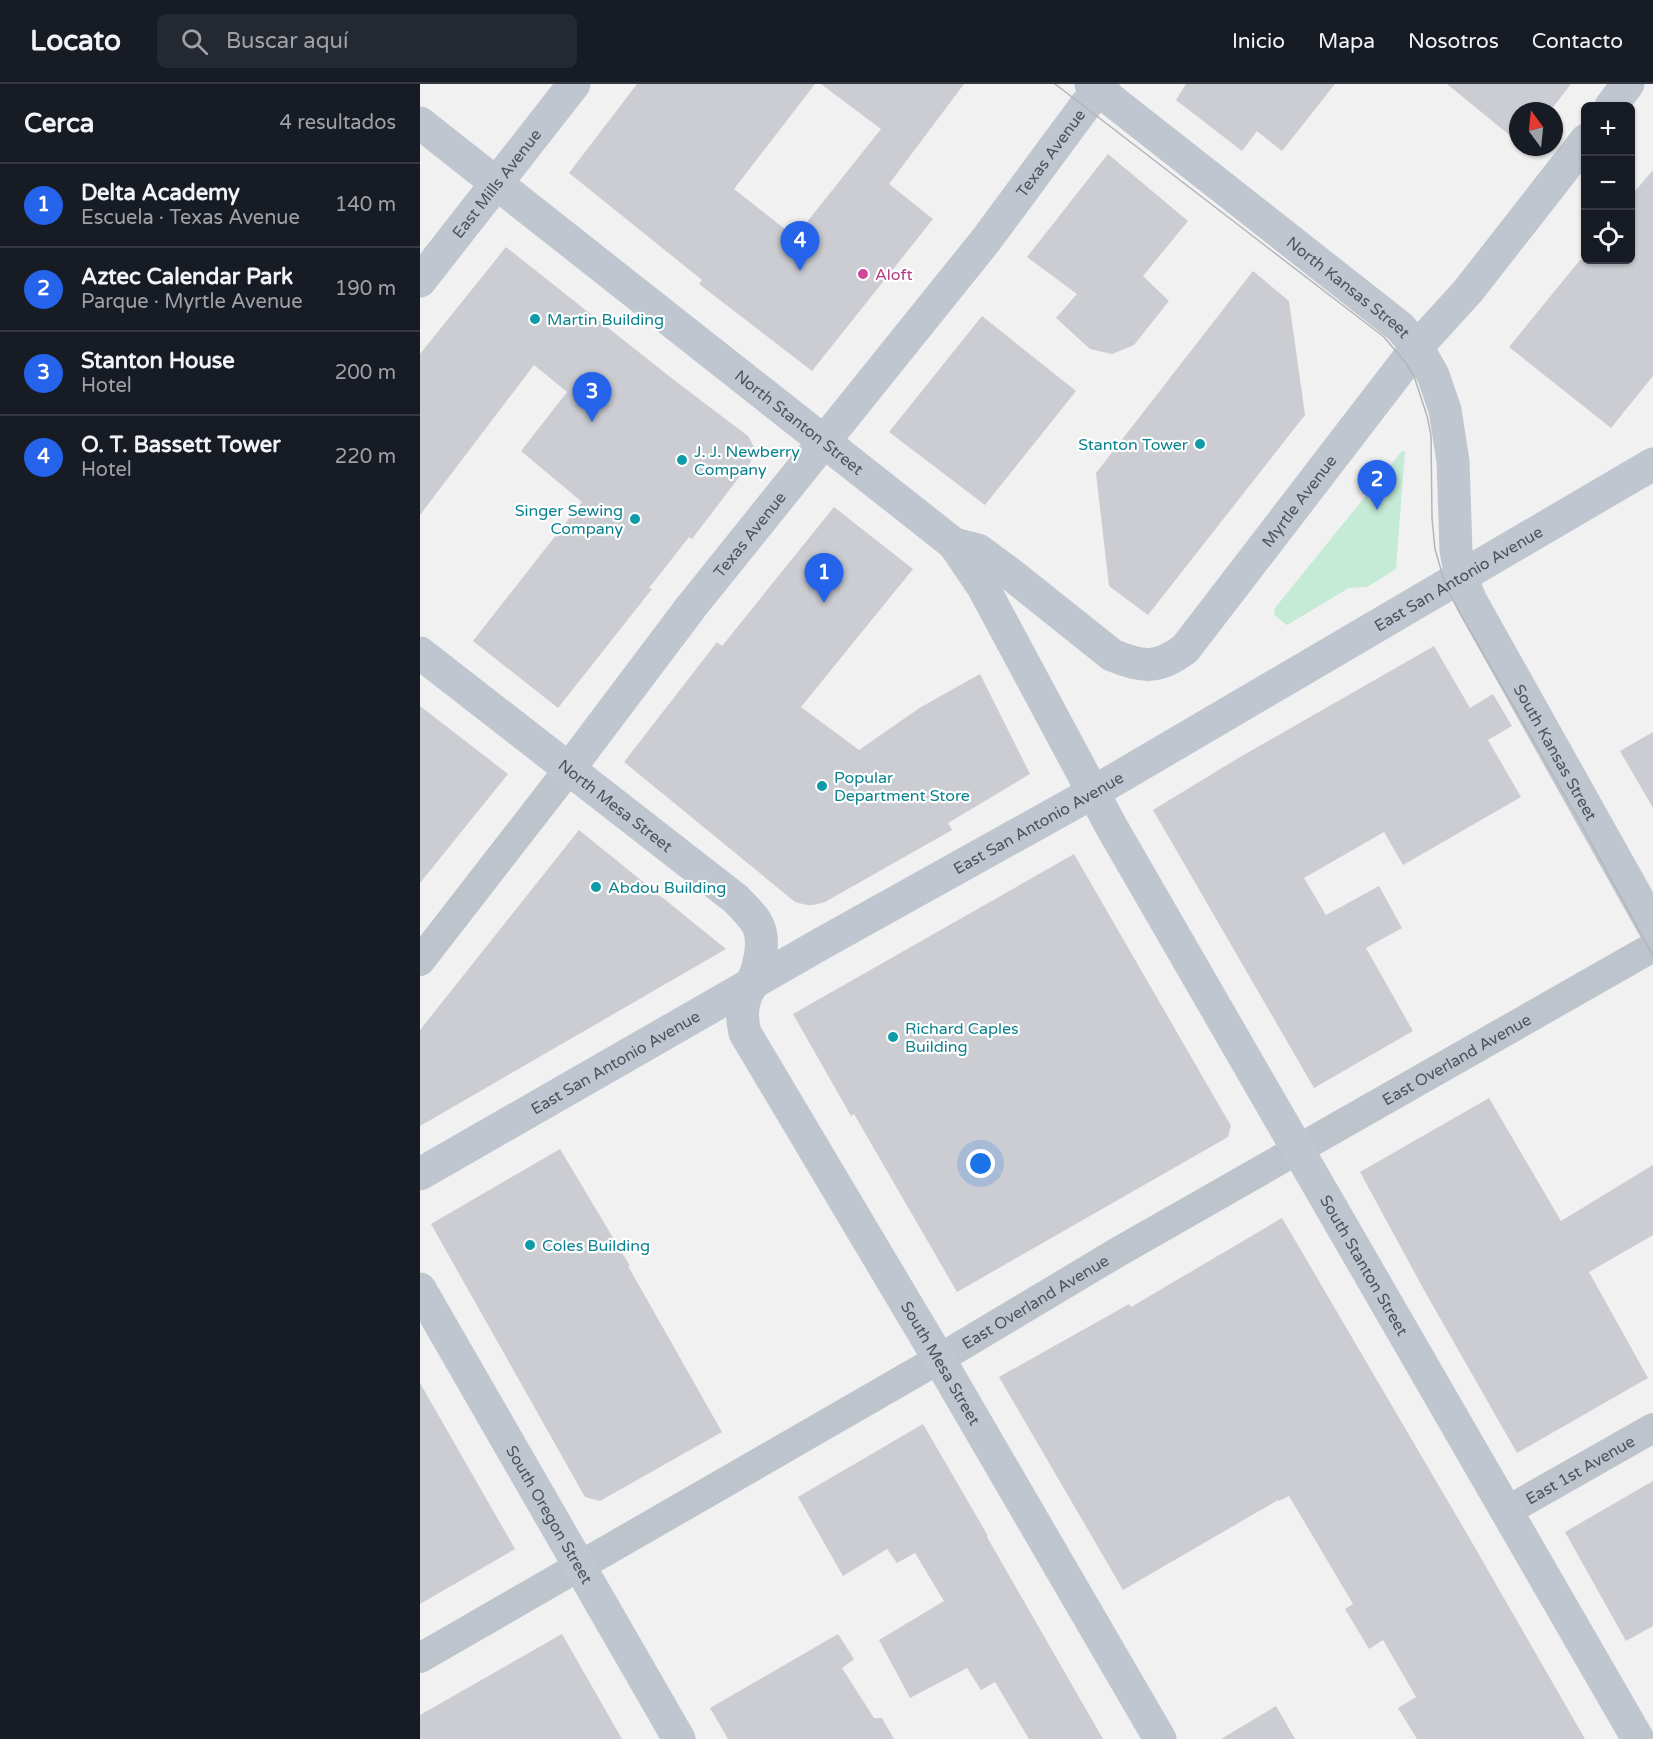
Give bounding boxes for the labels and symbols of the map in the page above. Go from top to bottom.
north arrow [1509,102,1563,156]
street label: Texas Avenue [1012,105,1090,201]
street label: East Mills Avenue [448,125,546,243]
pin: 4 [780,222,820,271]
street label: North Kansas Street [1282,233,1414,343]
place label: Aloft [875,265,913,285]
marker: Aloft [856,267,870,281]
place label: Martin Building [547,310,664,330]
marker: Martin Building [528,312,542,326]
street label: North Stanton Street [730,366,867,480]
pin: 3 [572,372,612,422]
place label: Stanton Tower [1078,435,1189,455]
marker: Stanton Tower [1193,437,1207,451]
place label: J. J. Newberry Company [694,442,800,480]
street label: Myrtle Avenue [1258,451,1341,551]
marker: J. J. Newberry Company [675,453,689,467]
pin: 2 [1358,460,1396,510]
street label: Texas Avenue [710,488,791,582]
place label: Singer Sewing Company [515,501,623,539]
marker: Singer Sewing Company [628,512,642,526]
street label: East San Antonio Avenue [1371,522,1547,636]
pin: 1 [804,554,844,603]
street label: South Kansas Street [1509,681,1601,824]
street label: North Mesa Street [554,755,676,857]
place label: Popular Department Store [834,768,970,806]
street label: East San Antonio Avenue [950,768,1127,879]
marker: Popular Department Store [815,779,829,793]
place label: Abdou Building [608,878,726,898]
marker: Abdou Building [589,880,603,894]
street label: East San Antonio Avenue [527,1006,704,1119]
street label: East Overland Avenue [1379,1010,1535,1110]
place label: Richard Caples Building [905,1019,1019,1057]
marker: Richard Caples Building [886,1030,900,1044]
your location [966,1149,995,1178]
street label: South Stanton Street [1315,1192,1412,1339]
place label: Coles Building [542,1236,650,1256]
marker: Coles Building [523,1238,537,1252]
street label: East Overland Avenue [958,1251,1113,1354]
street label: South Mesa Street [896,1298,984,1429]
street label: East 1st Avenue [1522,1431,1639,1509]
street label: South Oregon Street [501,1442,597,1588]

